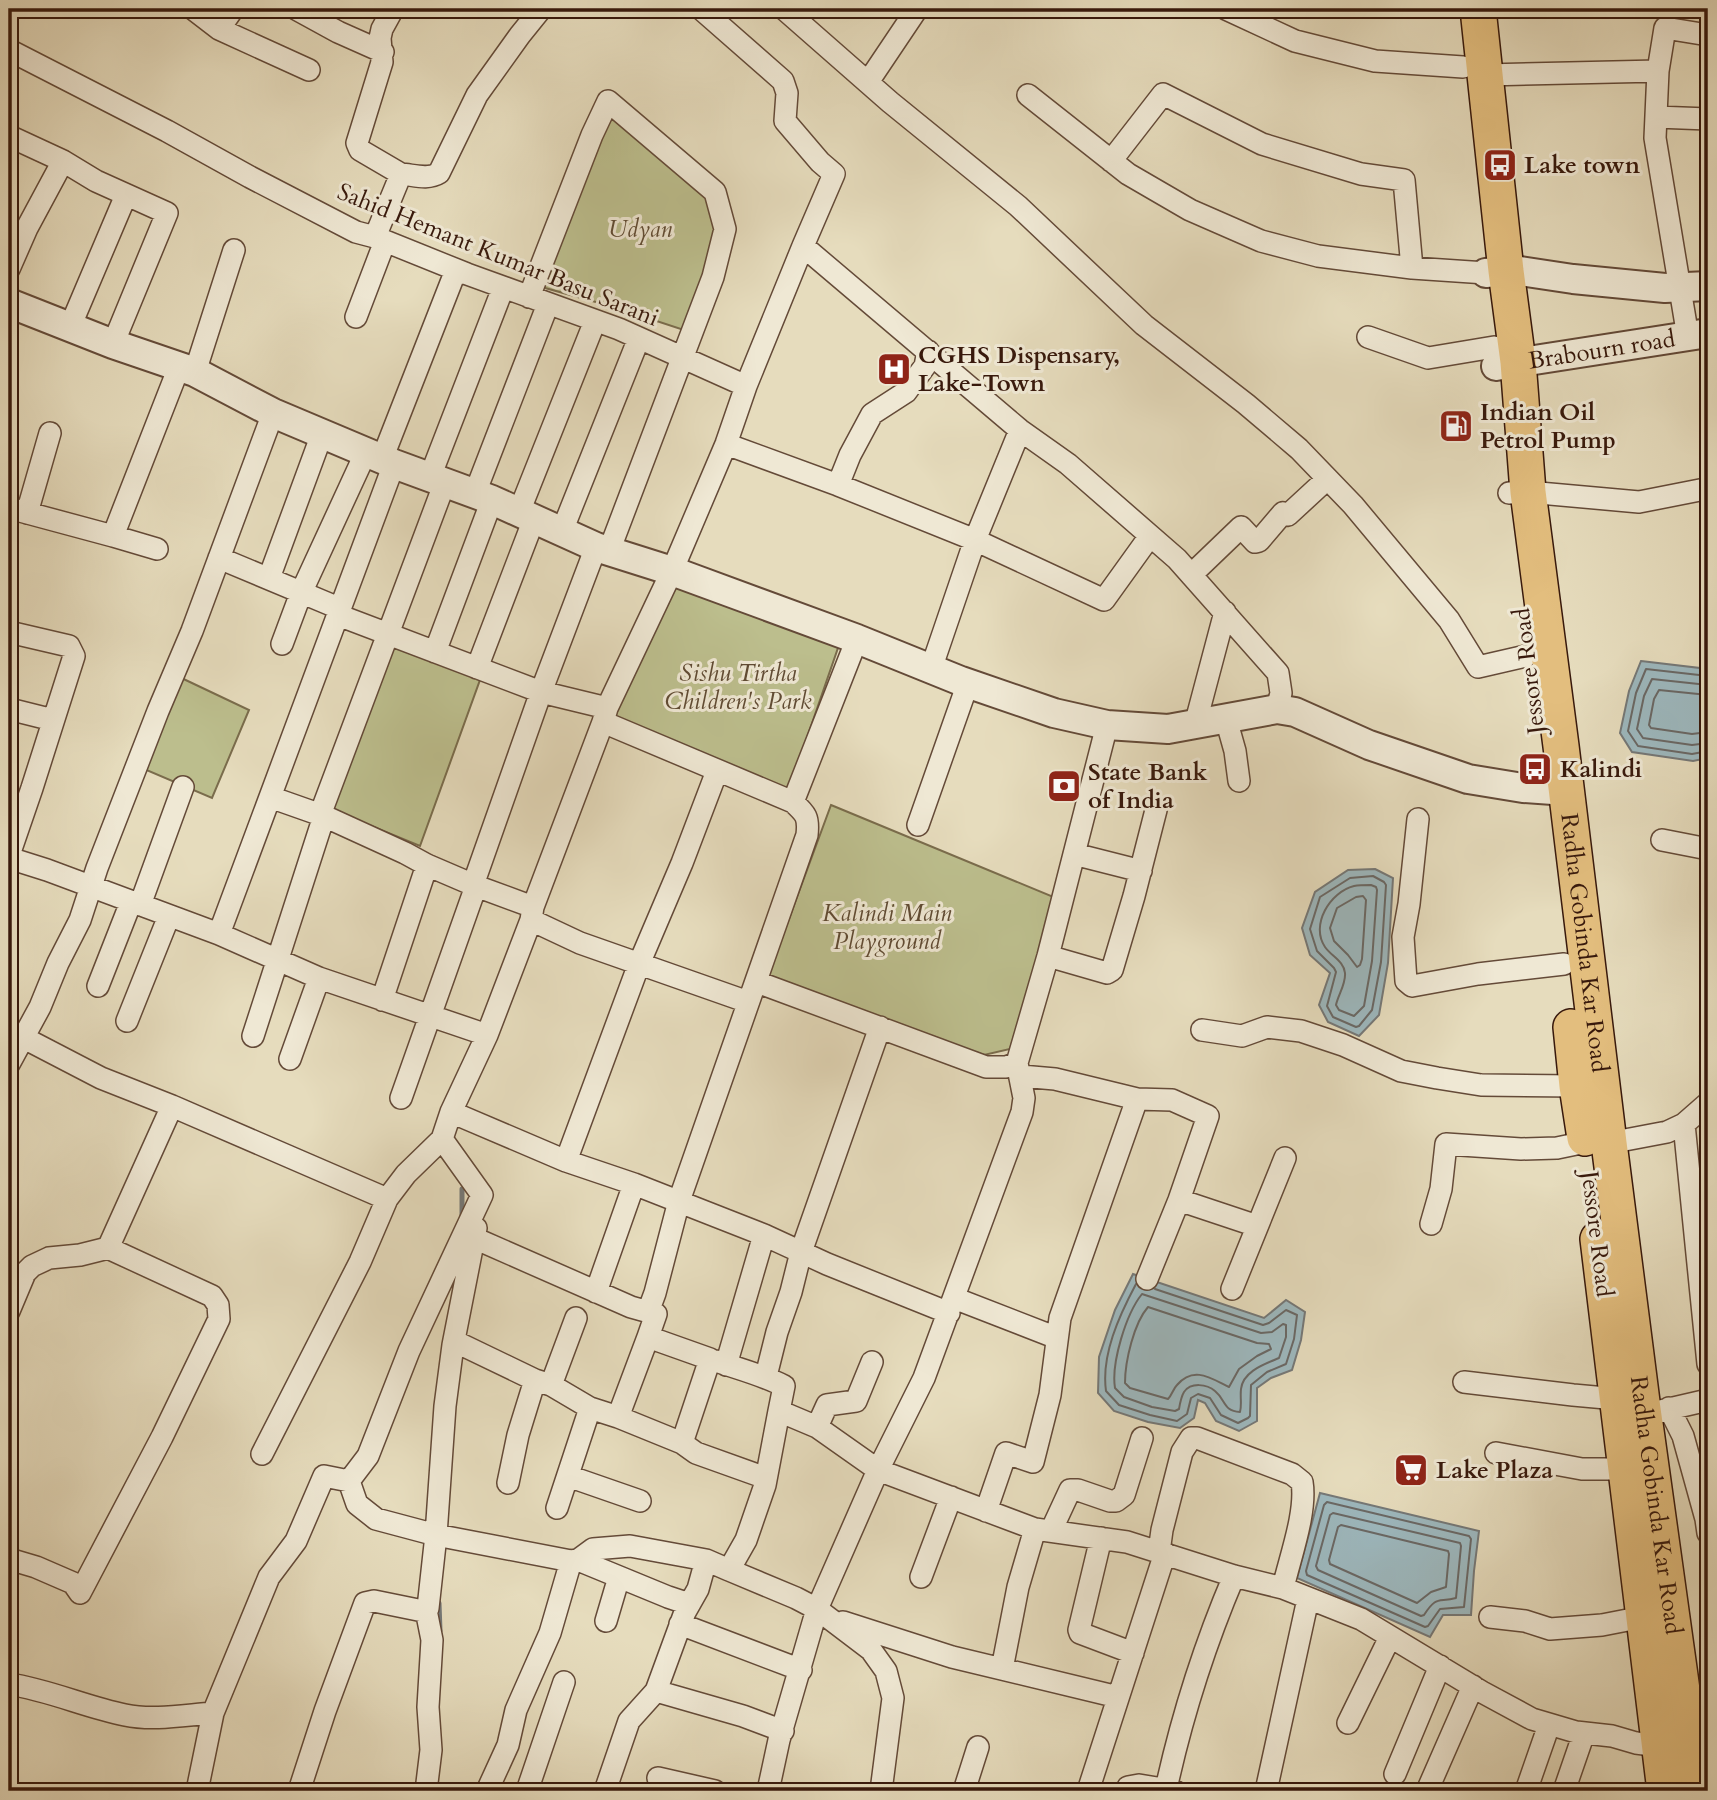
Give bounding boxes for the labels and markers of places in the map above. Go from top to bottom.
bus stop icon: Lake town [1481,146,1519,184]
place label: Lake town [1524,149,1641,182]
place label: CGHS Dispensary, Lake-Town [918,339,1120,400]
hospital icon: CGHS Dispensary, Lake-Town [875,350,913,388]
place label: Indian Oil Petrol Pump [1480,396,1616,457]
fuel station icon: Indian Oil Petrol Pump [1437,407,1475,445]
bus stop icon: Kalindi [1516,750,1554,788]
place label: Kalindi [1560,753,1642,786]
place label: State Bank of India [1088,756,1207,817]
bank icon: State Bank of India [1045,767,1083,805]
supermarket icon: Lake Plaza [1392,1451,1430,1489]
place label: Lake Plaza [1436,1454,1553,1487]

